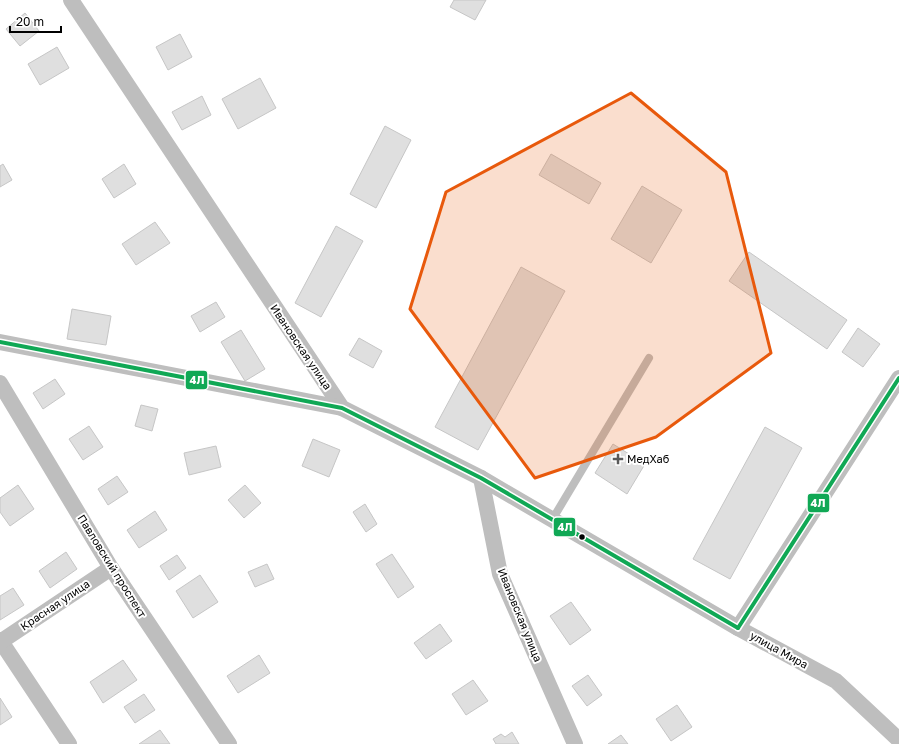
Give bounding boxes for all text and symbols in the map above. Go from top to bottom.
scale bar [10,8,61,34]
text: 20 m [16,14,44,29]
street label: Ивановская улица [268,302,335,392]
line badge: 4Л [185,370,208,390]
text: 4Л [190,373,204,386]
place label: МедХаб [627,452,670,465]
marker: МедХаб [612,453,624,465]
line badge: 4Л [807,493,830,513]
text: 4Л [811,496,825,509]
street label: Павловский проспект [75,512,150,620]
line badge: 4Л [553,517,576,537]
text: 4Л [558,520,572,533]
unlabelled marker [577,532,587,542]
street label: Ивановская улица [496,566,545,664]
street label: Красная улица [18,577,92,633]
street label: улица Мира [748,628,810,671]

